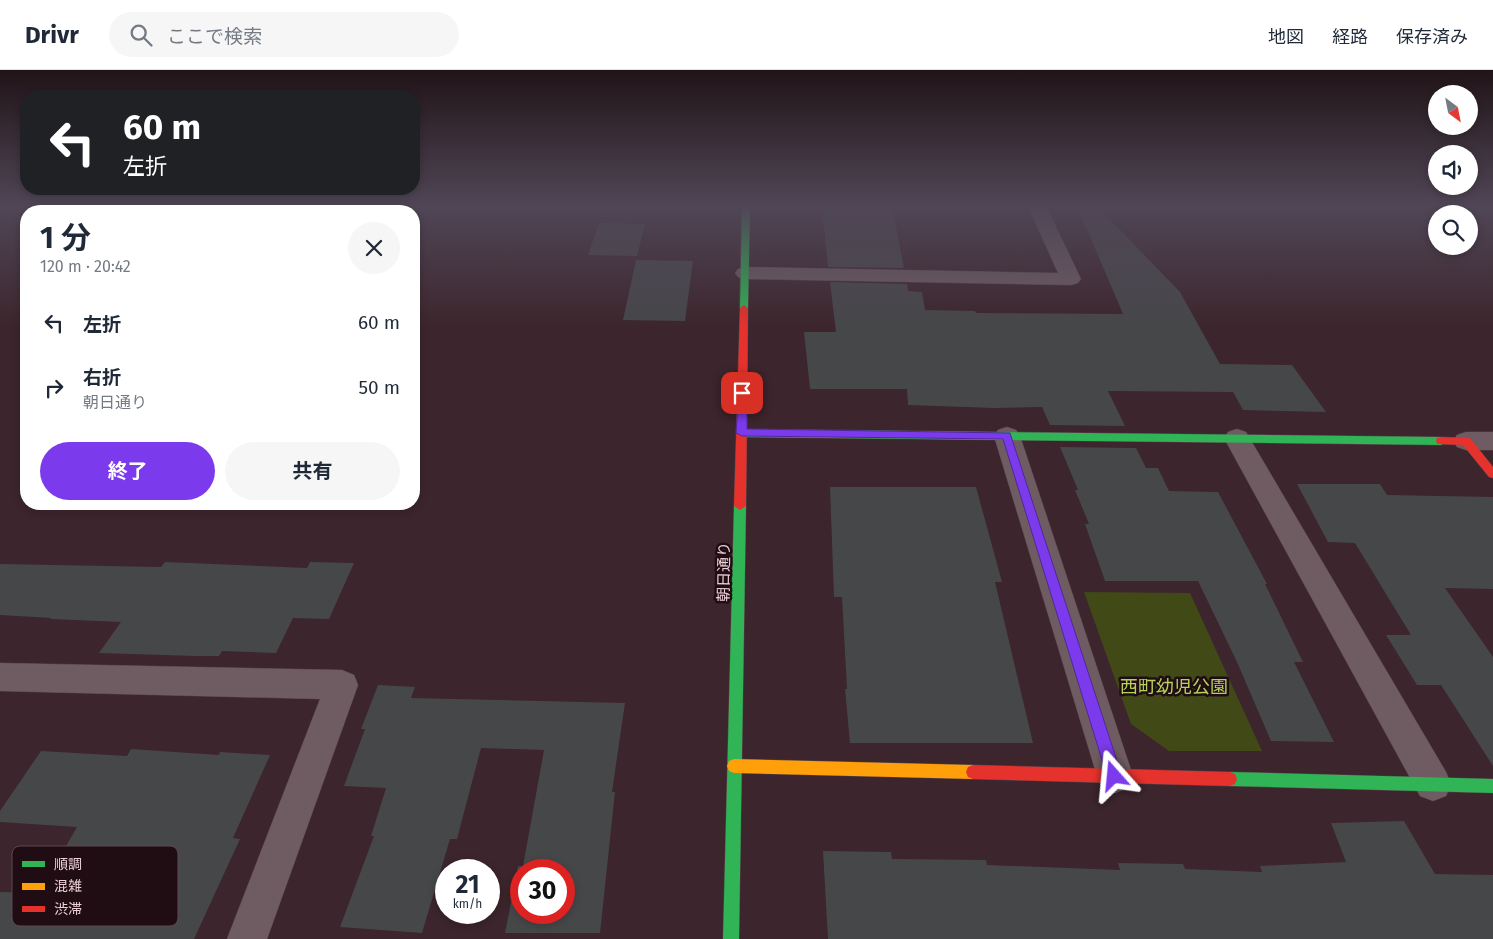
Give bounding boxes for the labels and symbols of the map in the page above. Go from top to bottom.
north arrow [1428,85,1478,135]
pin [721,372,763,414]
street label: 朝日通り [714,542,734,602]
park label: 西町幼児公園 [1120,676,1228,698]
position arrow [1087,749,1139,801]
legend [12,846,178,926]
text: 順調 [54,856,82,873]
speed limit sign: 30 [510,859,575,924]
text: 混雑 [54,878,82,895]
text: 渋滞 [54,901,82,918]

